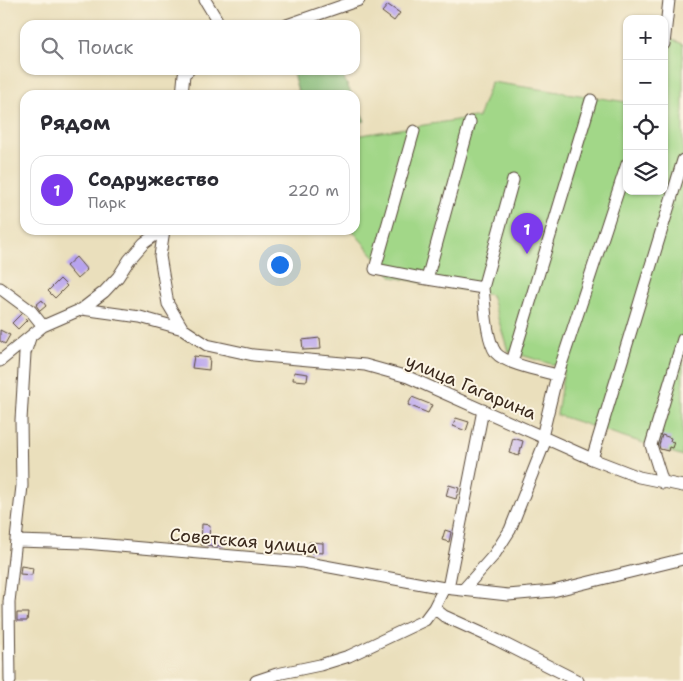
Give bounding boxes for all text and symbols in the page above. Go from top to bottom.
map controls [623,15,668,195]
button: + [623,15,668,60]
search box [20,20,360,75]
icon: search [38,34,66,62]
text: Поиск [78,35,133,60]
button: − [623,60,668,105]
button: locate [623,105,668,150]
text: Рядом [40,109,110,137]
button: layers [623,150,668,195]
text: Содружество [88,167,219,192]
text: 1 [53,180,61,201]
text: 220 m [287,180,339,201]
text: Парк [88,192,126,213]
pin: 1 [511,213,543,254]
your location [267,252,293,278]
street label: улица Гагарина [402,349,540,425]
street label: Советская улица [169,523,319,559]

